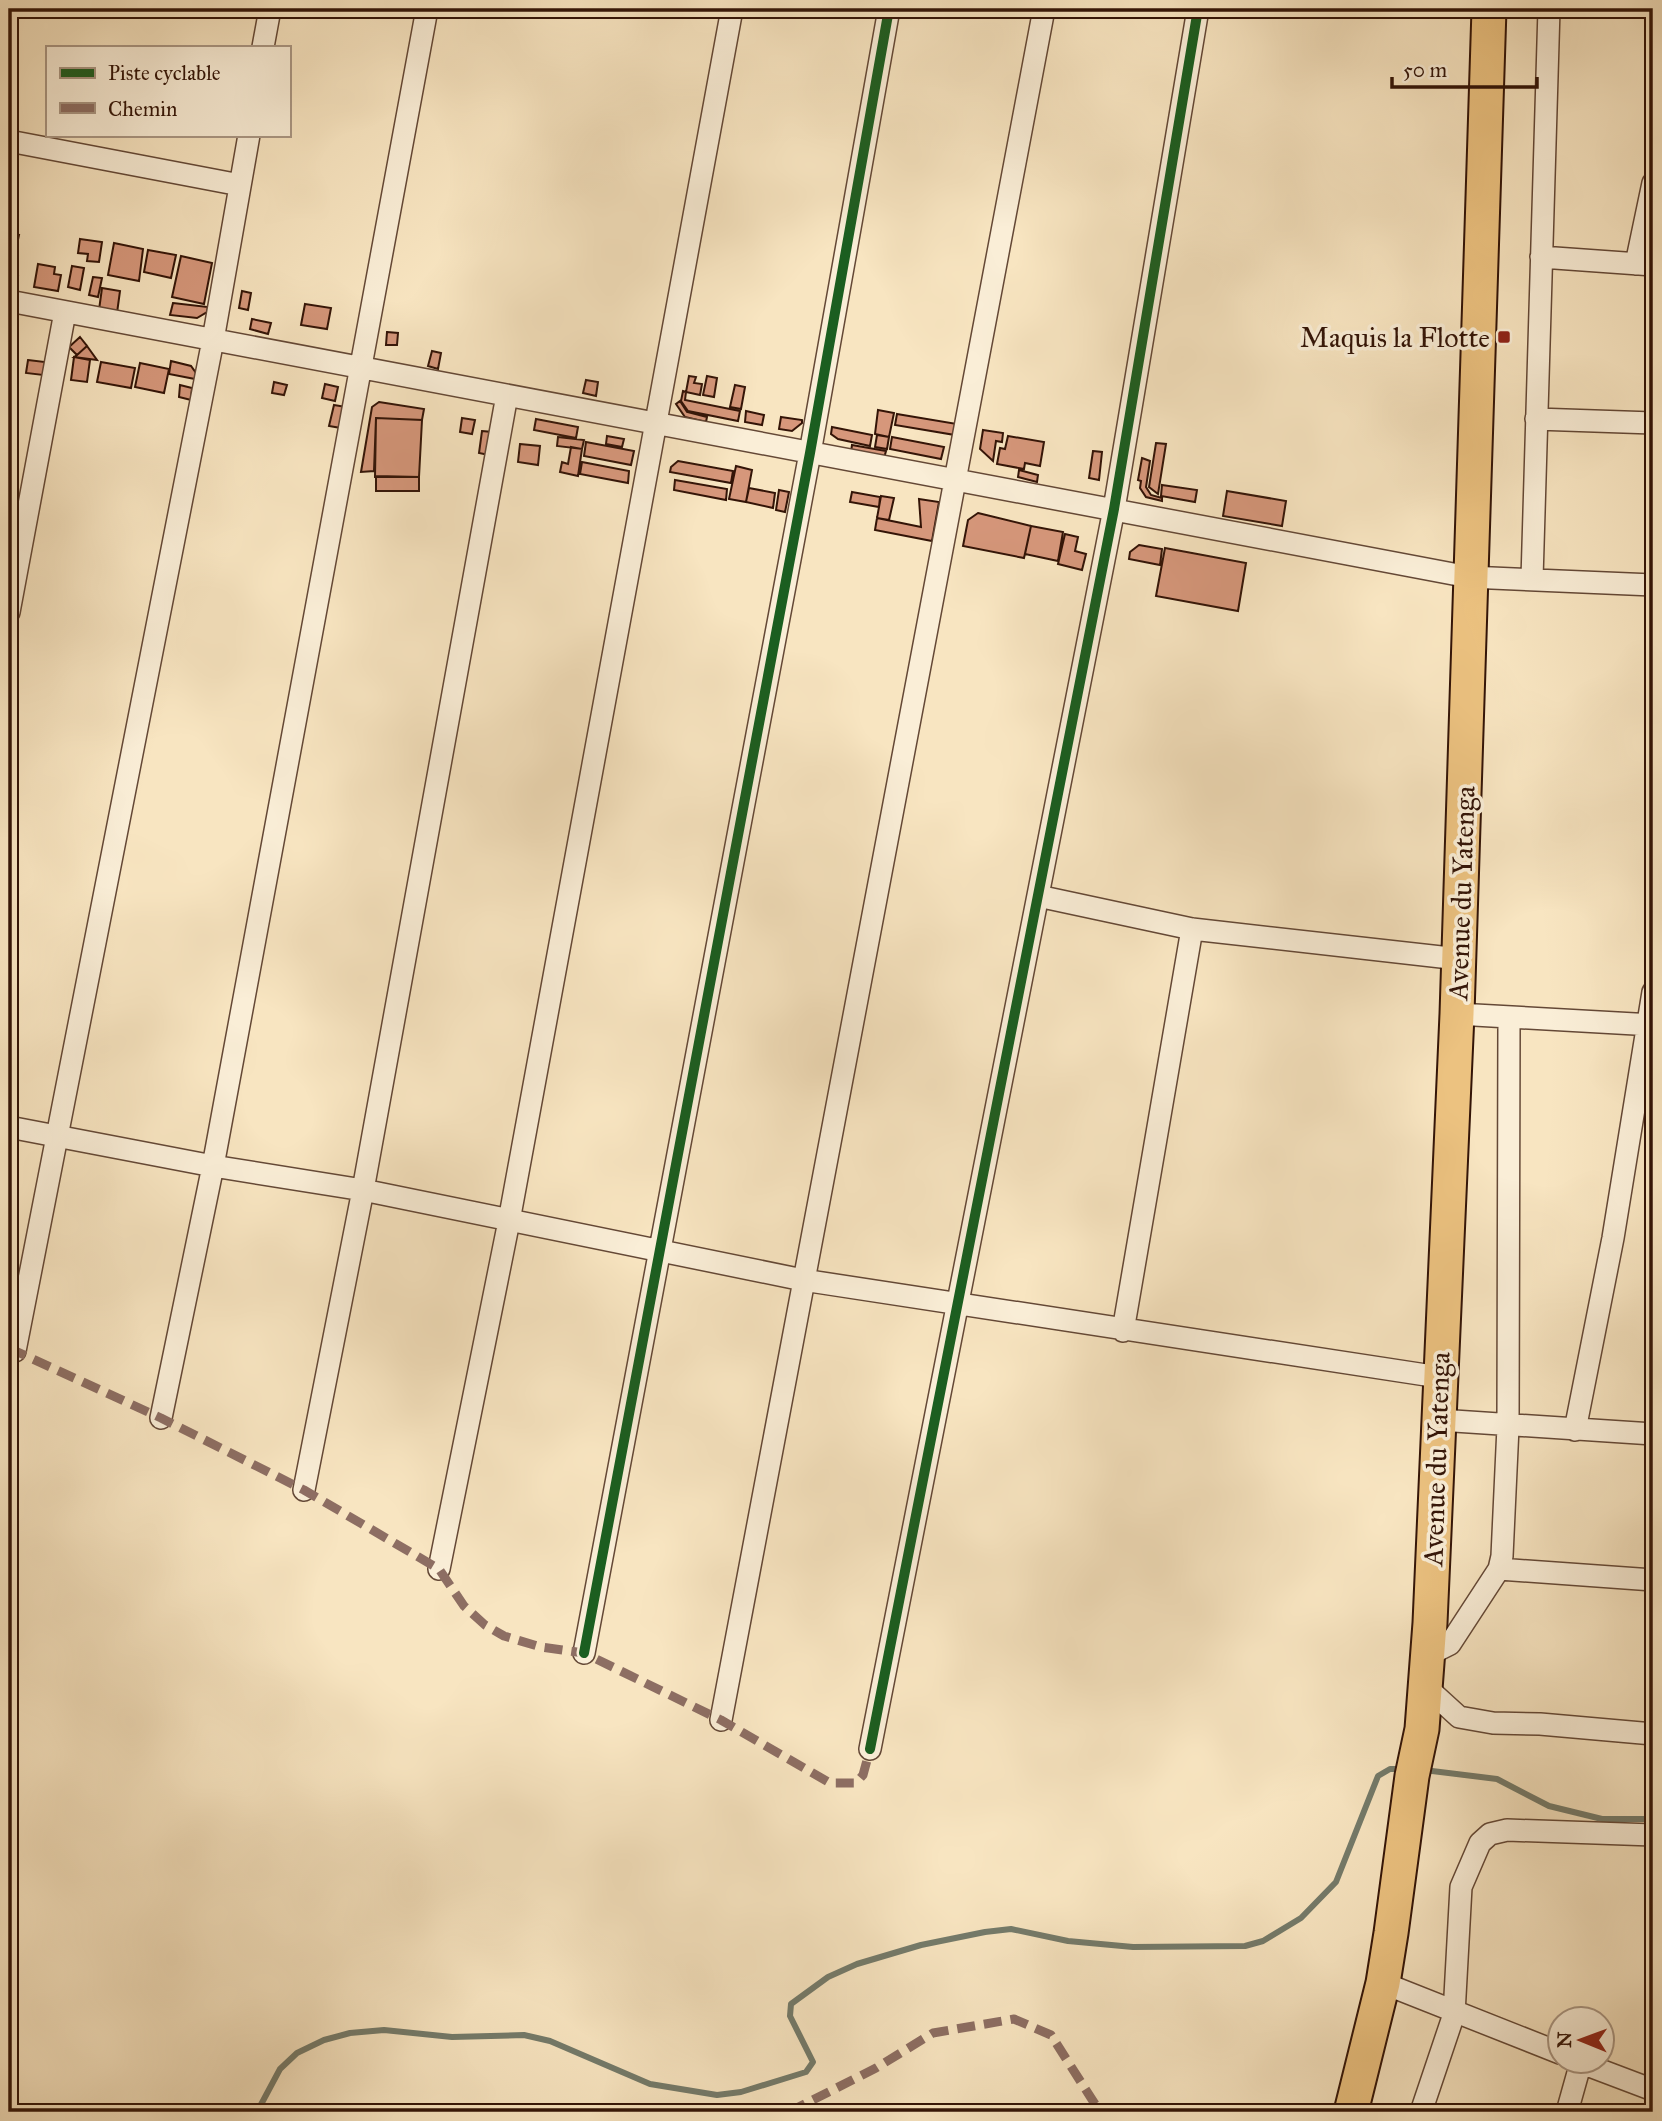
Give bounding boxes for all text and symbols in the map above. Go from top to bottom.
legend [46,46,290,136]
scale bar [1392,46,1538,90]
text: 50 m [1403,57,1448,83]
text: Piste cyclable [108,60,221,86]
text: Chemin [108,96,177,122]
place label: Maquis la Flotte [1300,320,1490,355]
marker: Maquis la Flotte [1496,329,1512,345]
street label: Avenue du Yatenga [1440,785,1483,1002]
street label: Avenue du Yatenga [1415,1351,1458,1568]
north arrow [1546,2006,1616,2076]
text: N [1553,2031,1576,2048]

